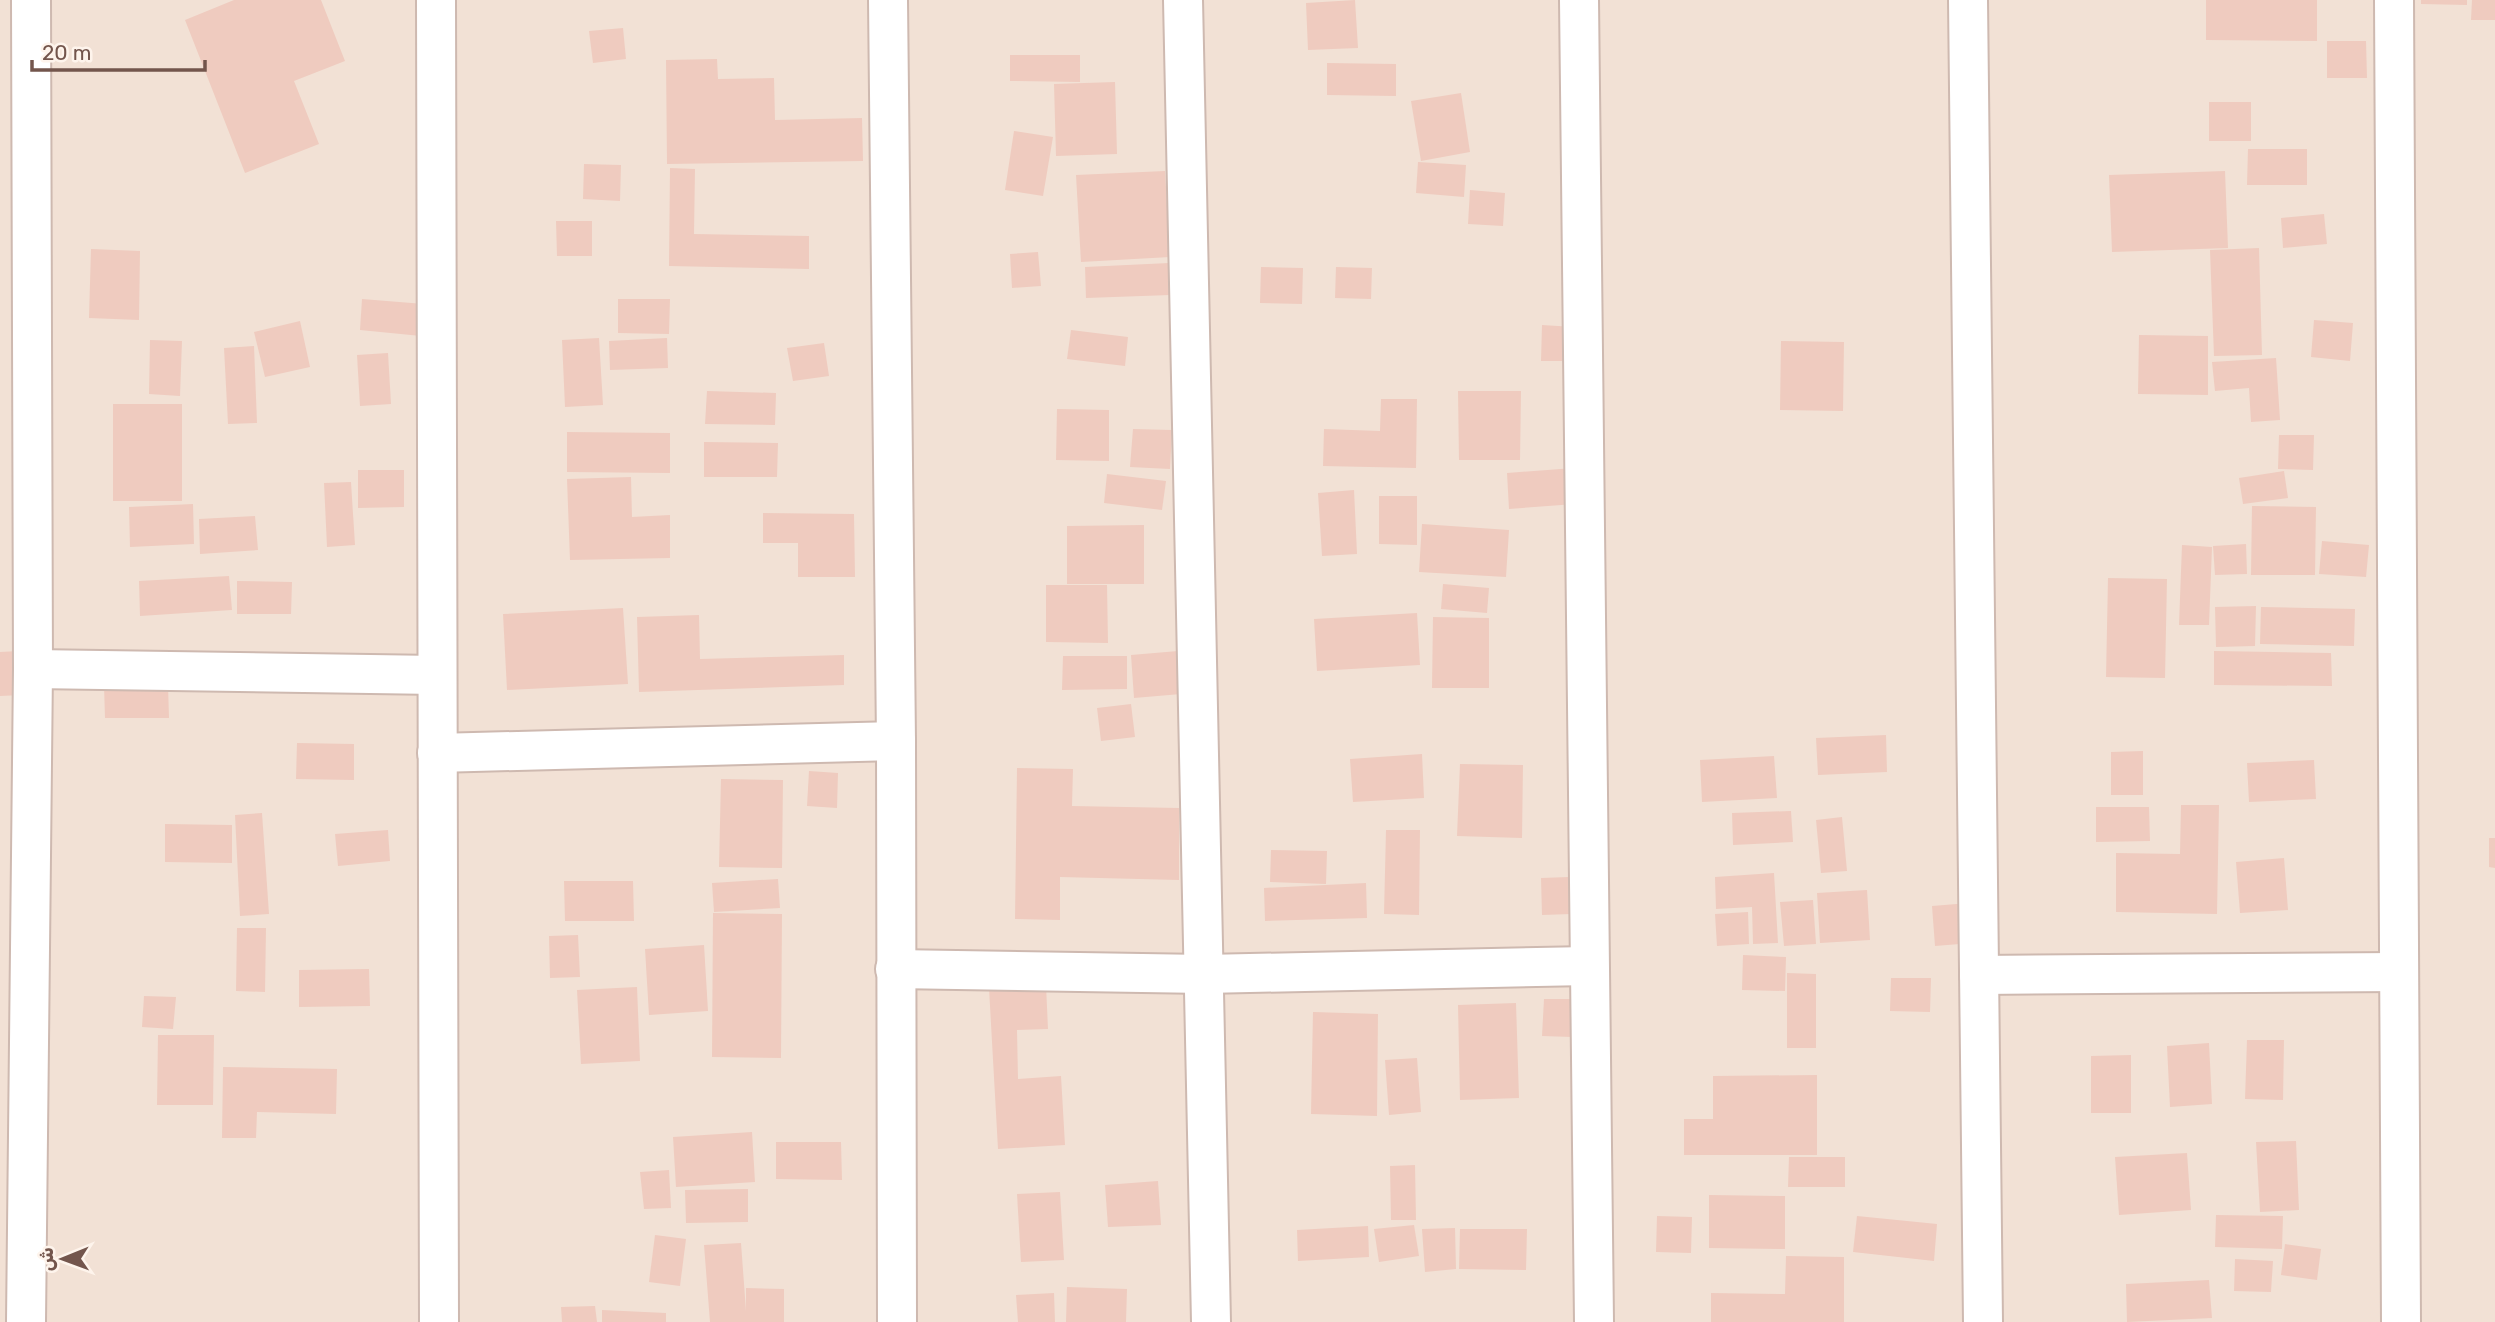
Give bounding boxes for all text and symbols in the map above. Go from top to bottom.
scale bar [32,28,205,72]
text: 20 m [42,40,91,65]
north arrow [28,1224,98,1294]
text: ش [35,1247,58,1272]

